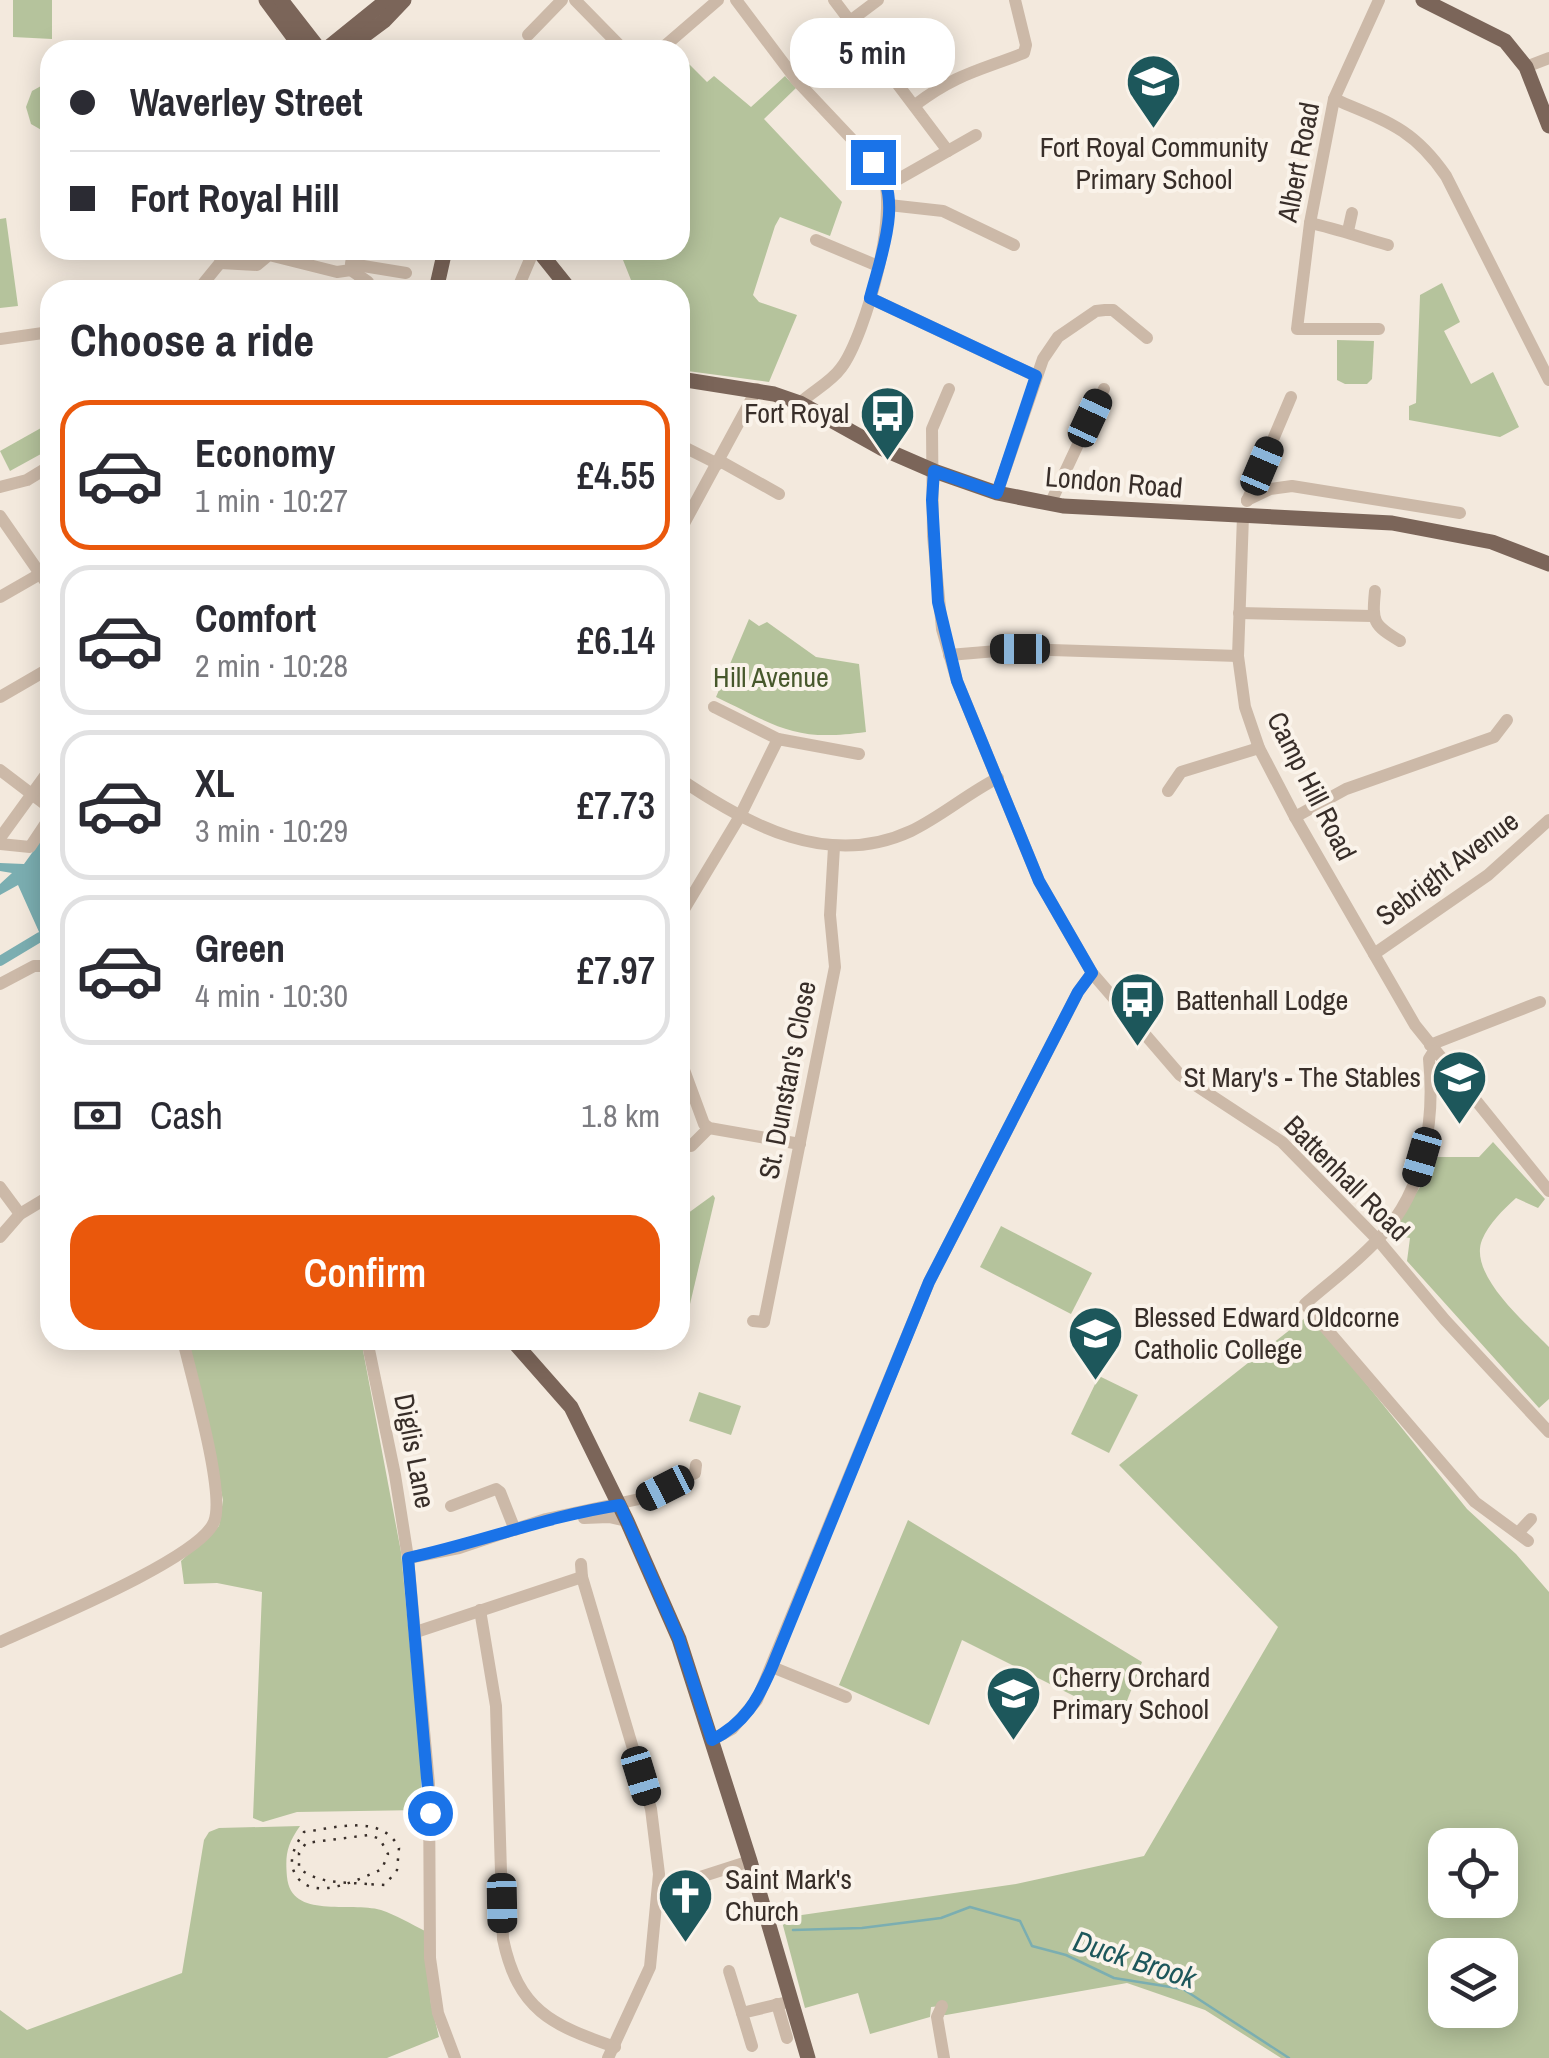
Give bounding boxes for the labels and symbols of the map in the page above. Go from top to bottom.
callout: 5 min [790,17,956,87]
school or university icon: Fort Royal Community Primary School [1124,51,1184,130]
street label: Albert Road [1268,99,1328,226]
place label: Fort Royal Community Primary School [1040,128,1269,198]
route end [851,140,896,185]
bus stop icon: Fort Royal [858,383,918,462]
car [1064,384,1116,452]
place label: Fort Royal [744,394,849,432]
car [1236,433,1288,499]
street label: London Road [1044,457,1184,507]
car [990,634,1050,664]
park label: Hill Avenue [713,658,829,696]
street label: Camp Hill Road [1258,705,1366,867]
street label: Sebright Avenue [1368,802,1526,934]
bus stop icon: Battenhall Lodge [1107,970,1167,1049]
street label: St. Dunstan's Close [749,978,825,1182]
place label: Battenhall Lodge [1176,981,1348,1019]
school or university icon: St Mary's - The Stables [1430,1047,1490,1126]
place label: St Mary's - The Stables [1183,1058,1421,1096]
street label: Battenhall Road [1276,1107,1418,1249]
car [1399,1124,1445,1190]
place label: Blessed Edward Oldcorne Catholic College [1134,1298,1399,1368]
school or university icon: Blessed Edward Oldcorne Catholic College [1065,1303,1125,1382]
street label: Diglis Lane [385,1390,445,1512]
car [631,1461,699,1515]
place label: Cherry Orchard Primary School [1052,1658,1210,1728]
school or university icon: Cherry Orchard Primary School [983,1663,1043,1742]
car [618,1743,664,1809]
route start [408,1791,453,1836]
place label: Saint Mark's Church [725,1860,852,1930]
church icon: Saint Mark's Church [656,1865,716,1944]
car [486,1873,518,1933]
water label: Duck Brook [1068,1920,1203,1998]

